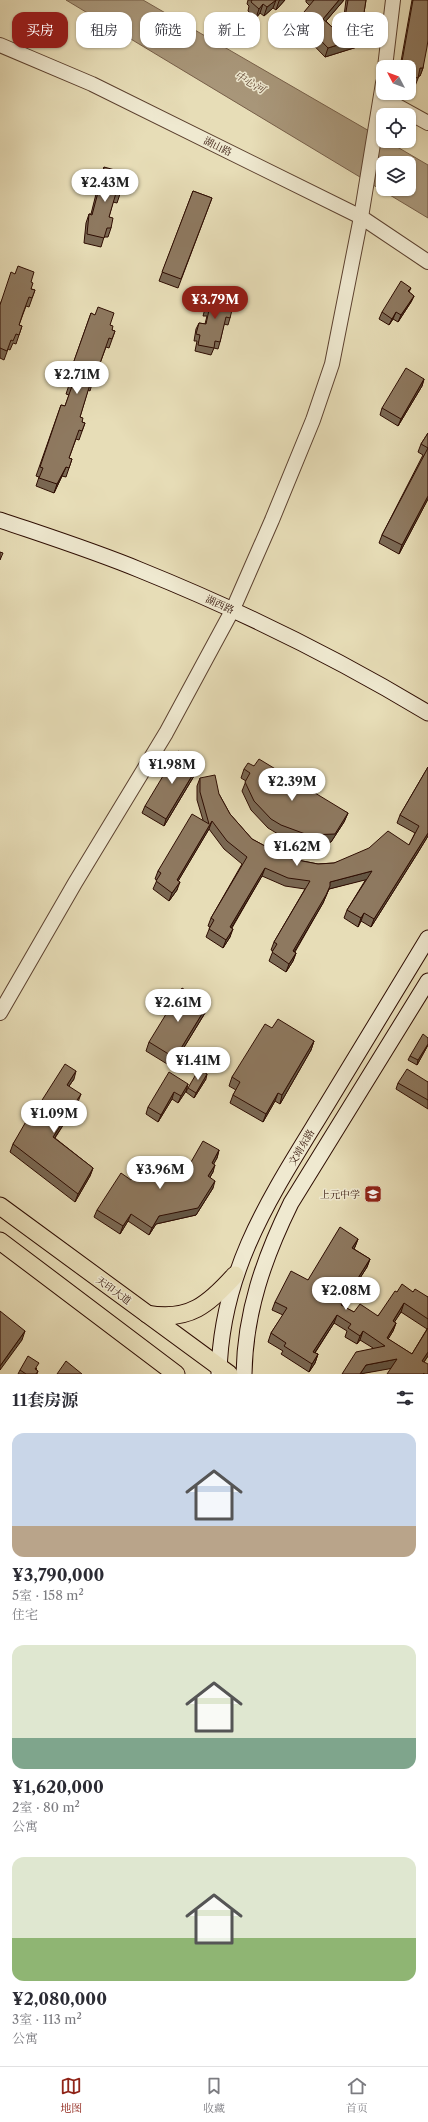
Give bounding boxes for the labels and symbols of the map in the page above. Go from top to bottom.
north arrow [376,60,416,100]
water label: 中心河 [232,68,270,97]
street label: 湖山路 [201,134,234,159]
pin: ¥2.43M [72,169,138,203]
pin: ¥3.79M [182,286,248,320]
pin: ¥2.71M [44,361,110,395]
street label: 湖西路 [203,592,236,616]
pin: ¥1.98M [139,751,205,785]
pin: ¥2.39M [259,768,325,802]
pin: ¥1.62M [264,833,330,867]
pin: ¥2.61M [145,989,211,1023]
pin: ¥1.41M [165,1047,231,1081]
pin: ¥1.09M [21,1100,87,1134]
street label: 文靖东路 [286,1127,317,1168]
pin: ¥3.96M [127,1156,193,1190]
school or university icon: 上元中学 [363,1184,383,1204]
place label: 上元中学 [320,1188,360,1201]
street label: 天印大道 [94,1273,134,1307]
pin: ¥2.08M [313,1277,379,1311]

